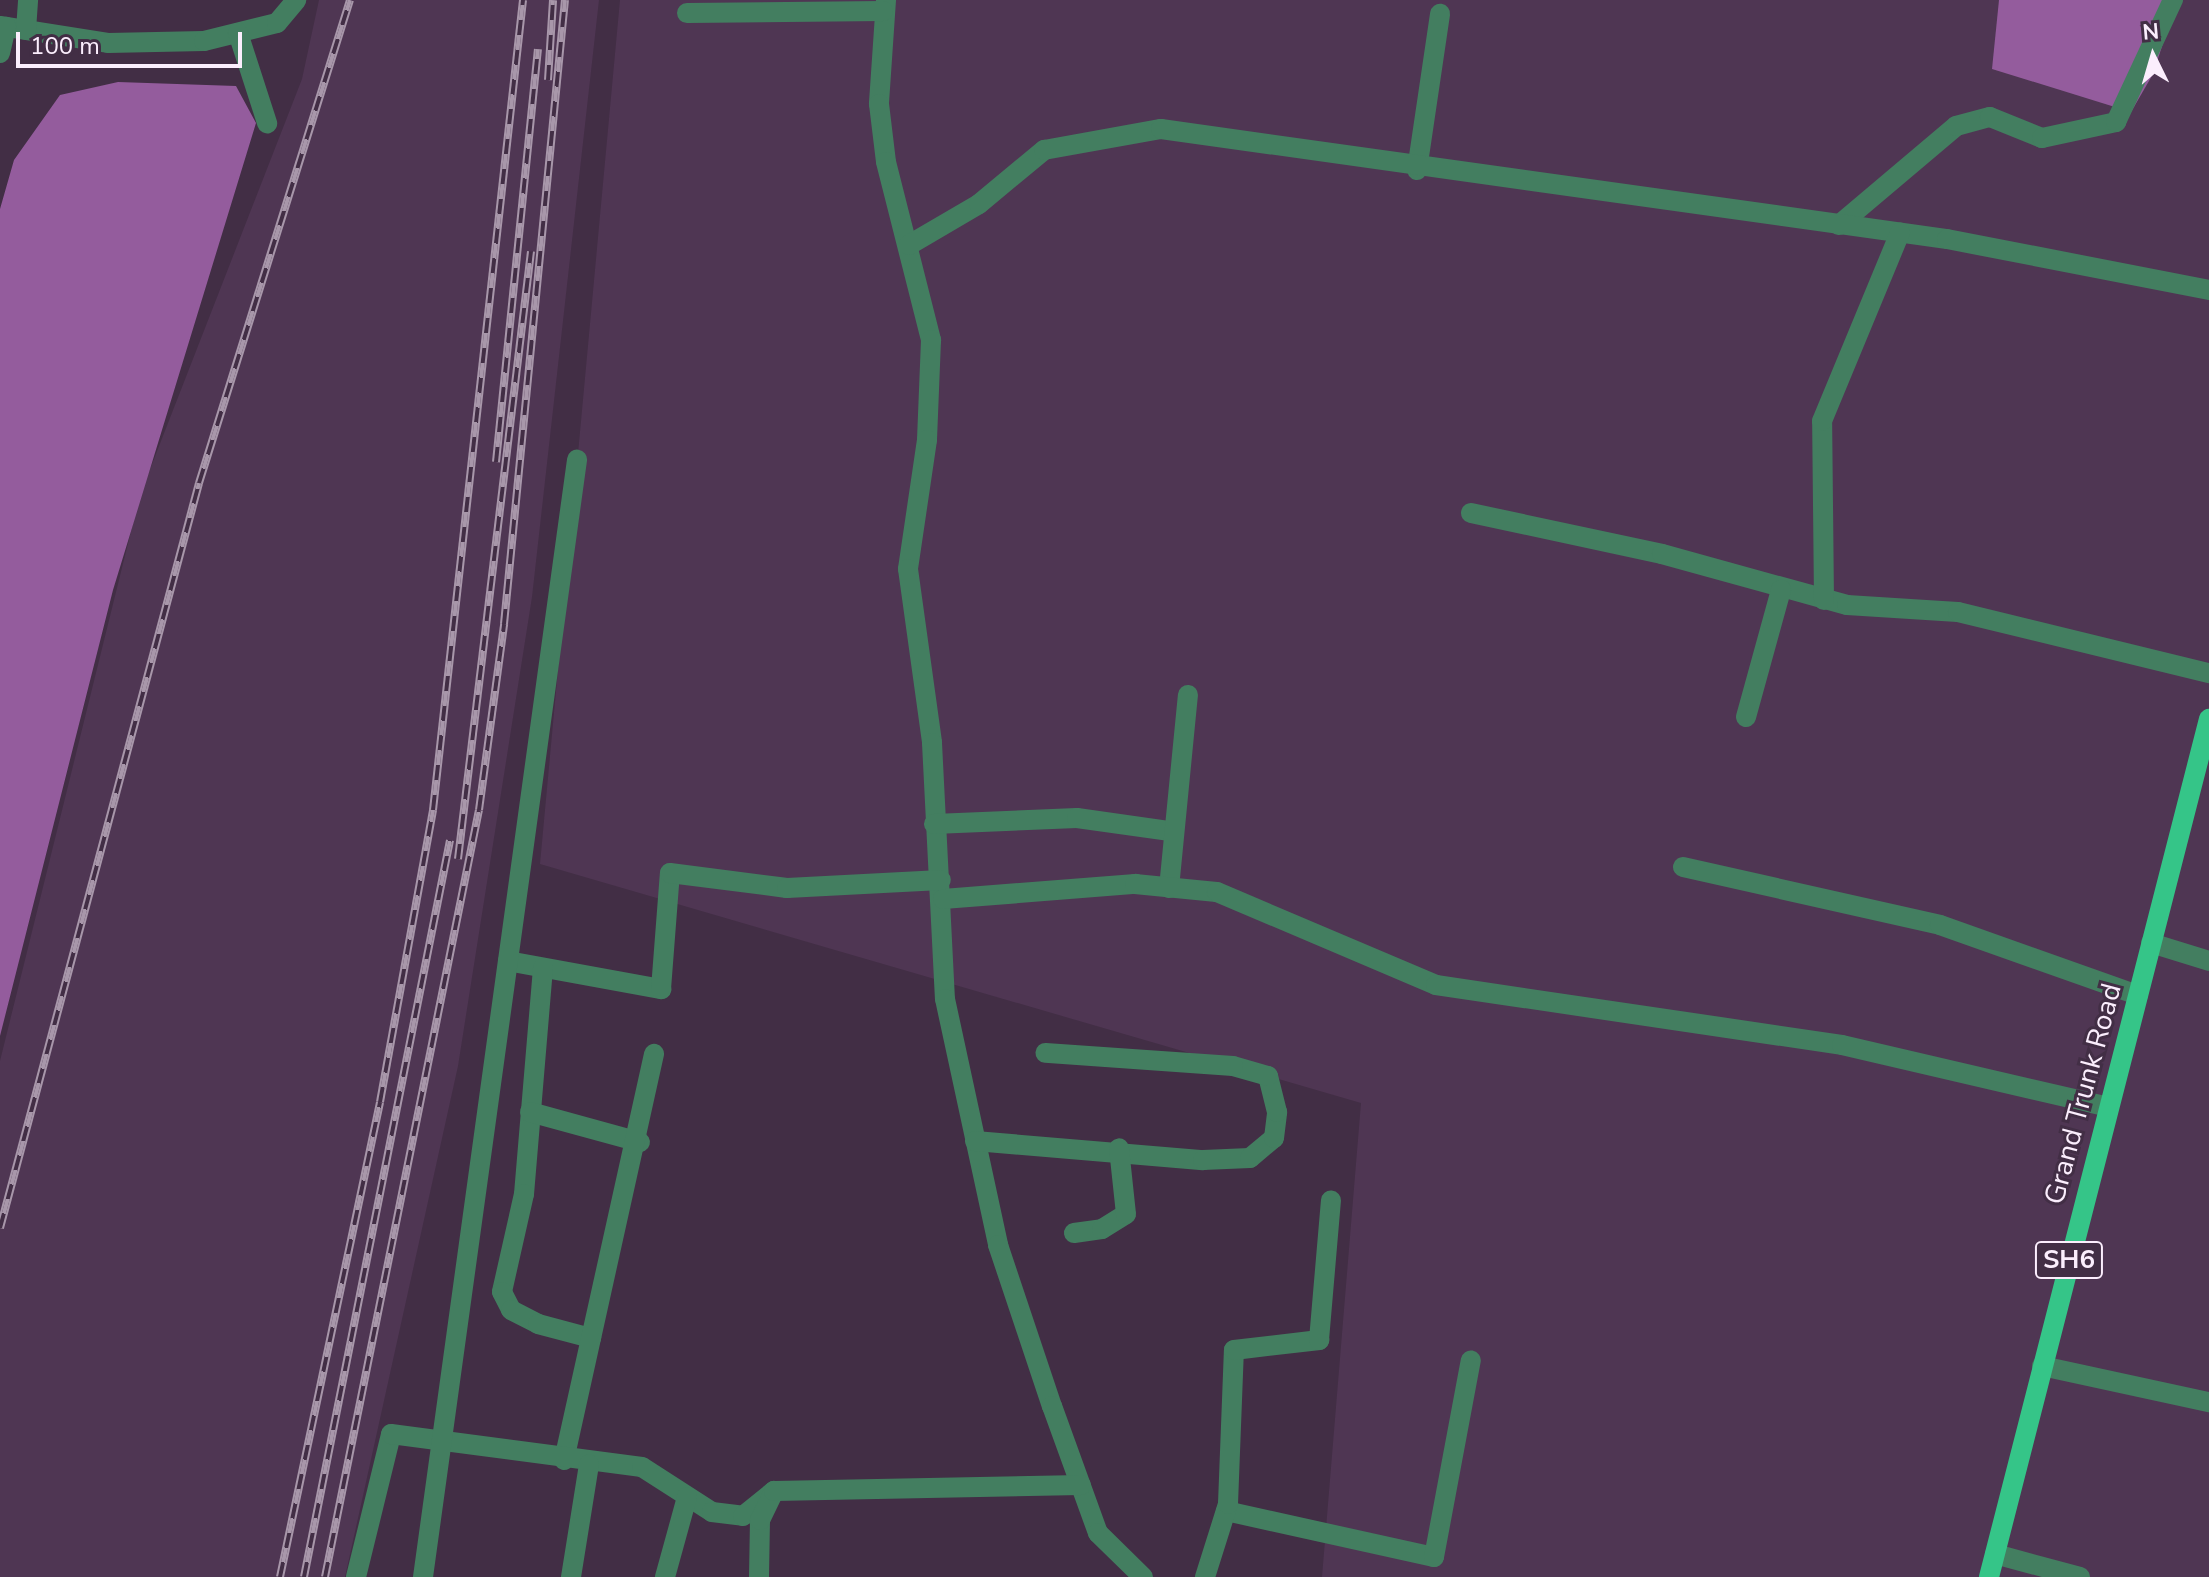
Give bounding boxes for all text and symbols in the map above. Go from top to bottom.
scale bar [20,16,246,66]
north arrow [2113,16,2193,96]
text: N [2141,16,2160,48]
text: 100 m [30,30,100,62]
street label: Grand Trunk Road [2037,980,2129,1208]
road number: SH6 [2033,1238,2105,1282]

